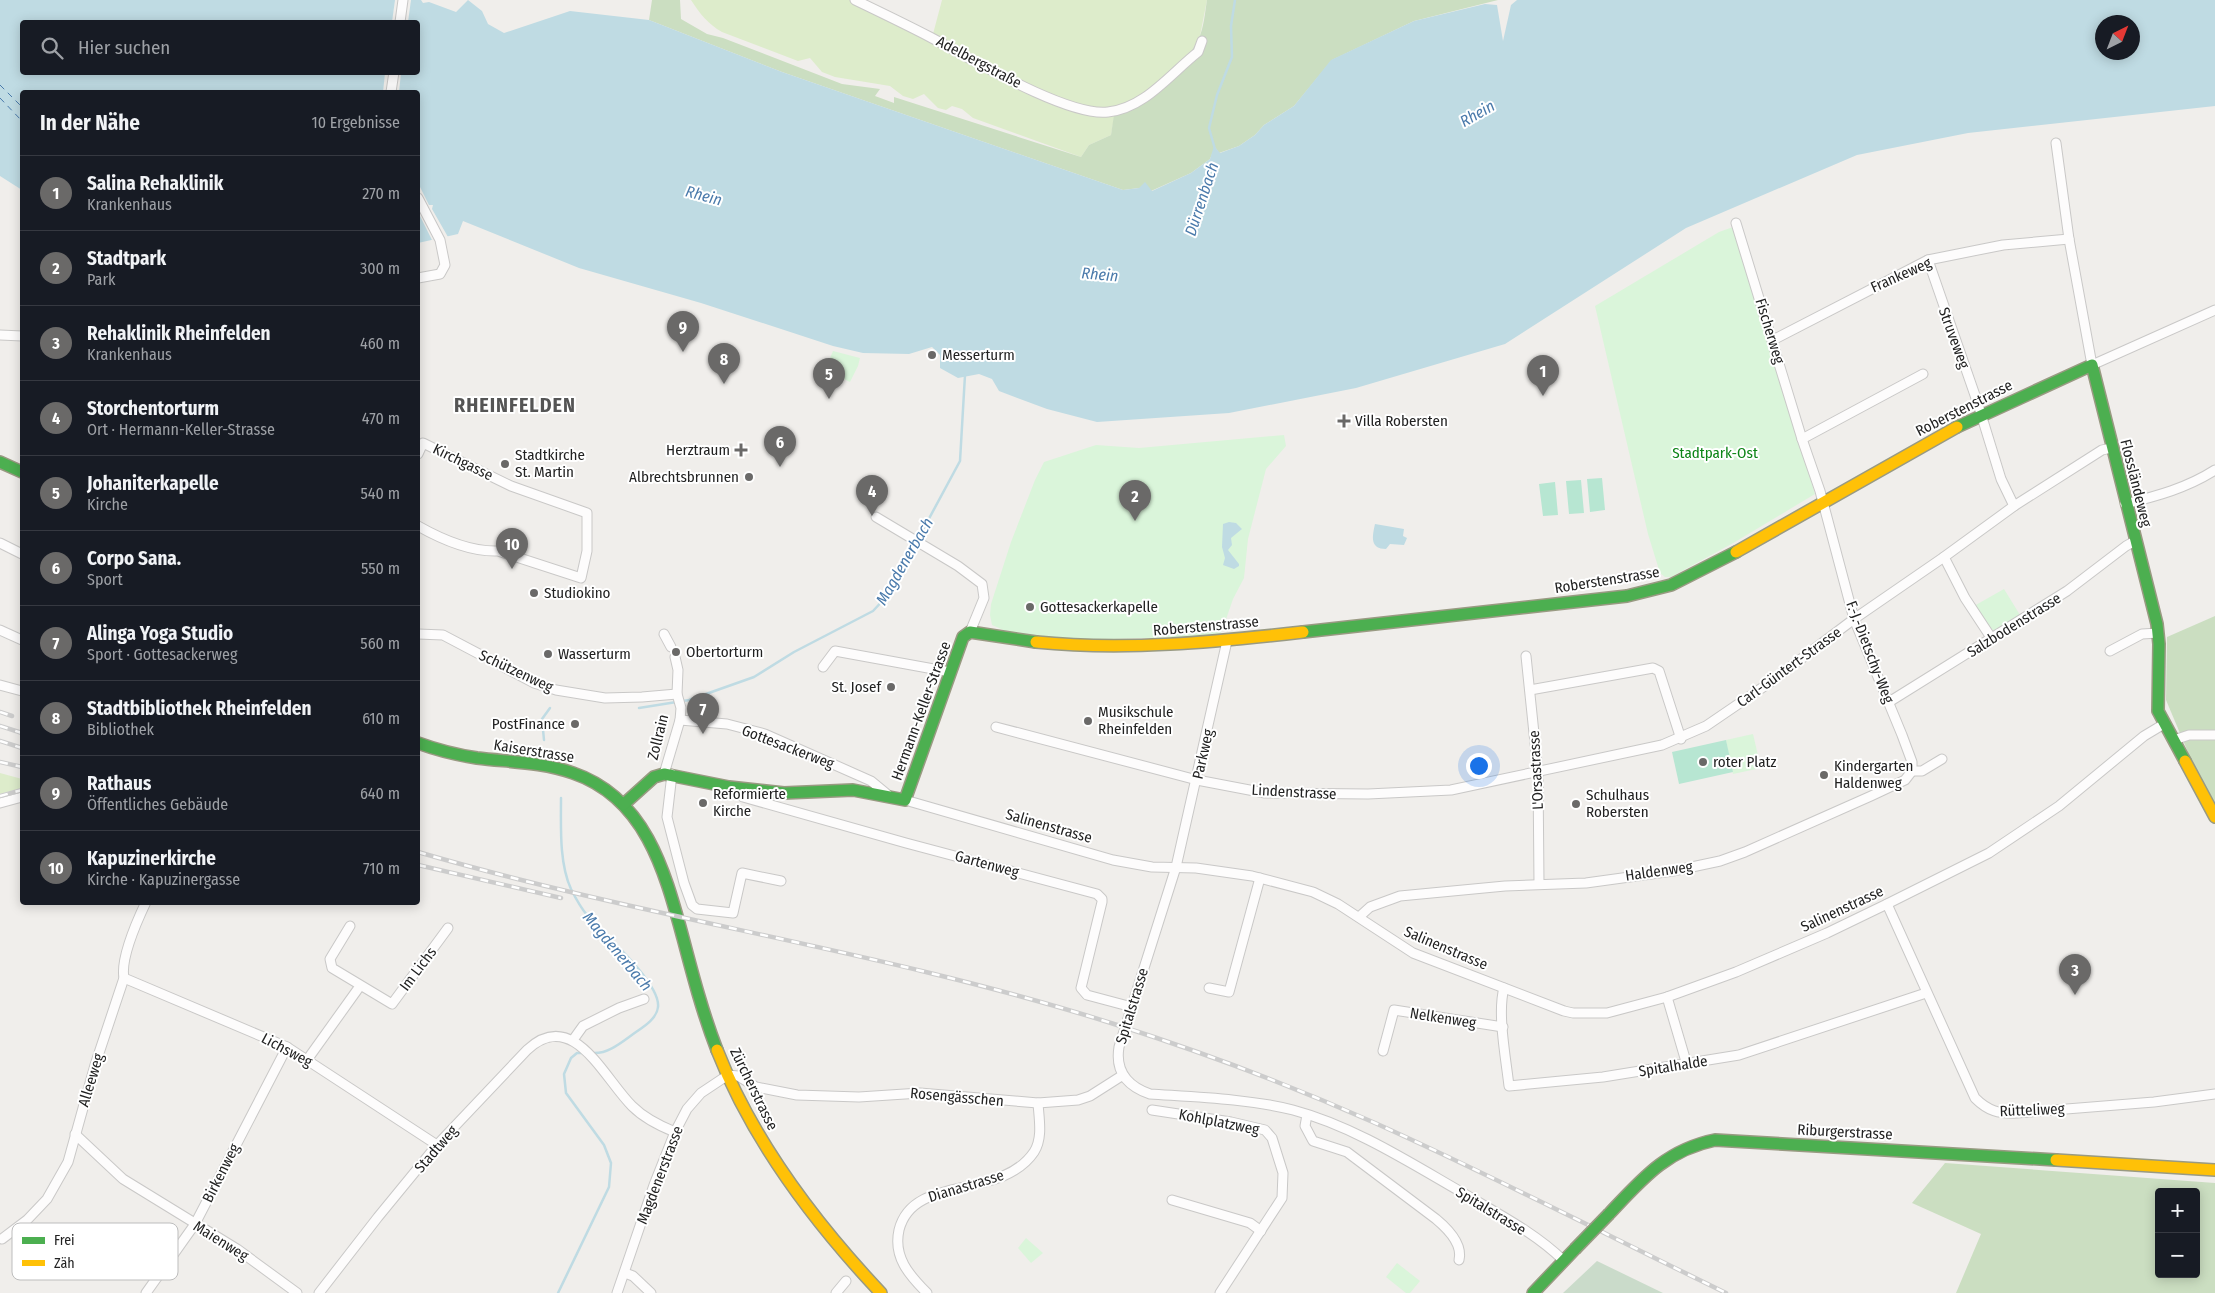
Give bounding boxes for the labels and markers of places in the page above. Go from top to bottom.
pin: 9 [667,311,699,352]
pin: 8 [708,343,740,384]
place label: Messerturm [942,346,1015,364]
marker: Messerturm [926,349,938,361]
pin: 1 [1527,355,1559,396]
pin: 5 [813,358,845,399]
place label: Villa Robersten [1355,412,1448,430]
marker: Villa Robersten [1337,414,1351,428]
pin: 6 [764,426,796,467]
place label: Herztraum [666,441,730,459]
marker: Herztraum [734,443,748,457]
place label: Stadtkirche St. Martin [515,446,585,481]
marker: Stadtkirche St. Martin [499,458,511,470]
place label: Albrechtsbrunnen [629,468,739,486]
marker: Albrechtsbrunnen [743,471,755,483]
pin: 4 [856,475,888,516]
pin: 2 [1119,480,1151,521]
pin: 10 [496,528,528,569]
place label: Studiokino [544,584,611,602]
marker: Studiokino [528,587,540,599]
place label: Gottesackerkapelle [1040,598,1158,616]
marker: Gottesackerkapelle [1024,601,1036,613]
place label: Obertorturm [686,643,763,661]
place label: Wasserturm [558,645,631,663]
marker: Obertorturm [670,646,682,658]
marker: Wasserturm [542,648,554,660]
place label: St. Josef [831,678,882,696]
marker: St. Josef [885,681,897,693]
pin: 7 [687,693,719,734]
place label: Musikschule Rheinfelden [1098,703,1173,738]
place label: PostFinance [492,715,565,733]
marker: Musikschule Rheinfelden [1082,715,1094,727]
marker: PostFinance [569,718,581,730]
place label: roter Platz [1713,753,1776,771]
marker: roter Platz [1697,756,1709,768]
place label: Kindergarten Haldenweg [1834,757,1913,792]
marker: Kindergarten Haldenweg [1818,769,1830,781]
place label: Reformierte Kirche [713,785,786,820]
place label: Schulhaus Robersten [1586,786,1649,821]
marker: Reformierte Kirche [697,797,709,809]
marker: Schulhaus Robersten [1570,798,1582,810]
pin: 3 [2059,954,2091,995]

